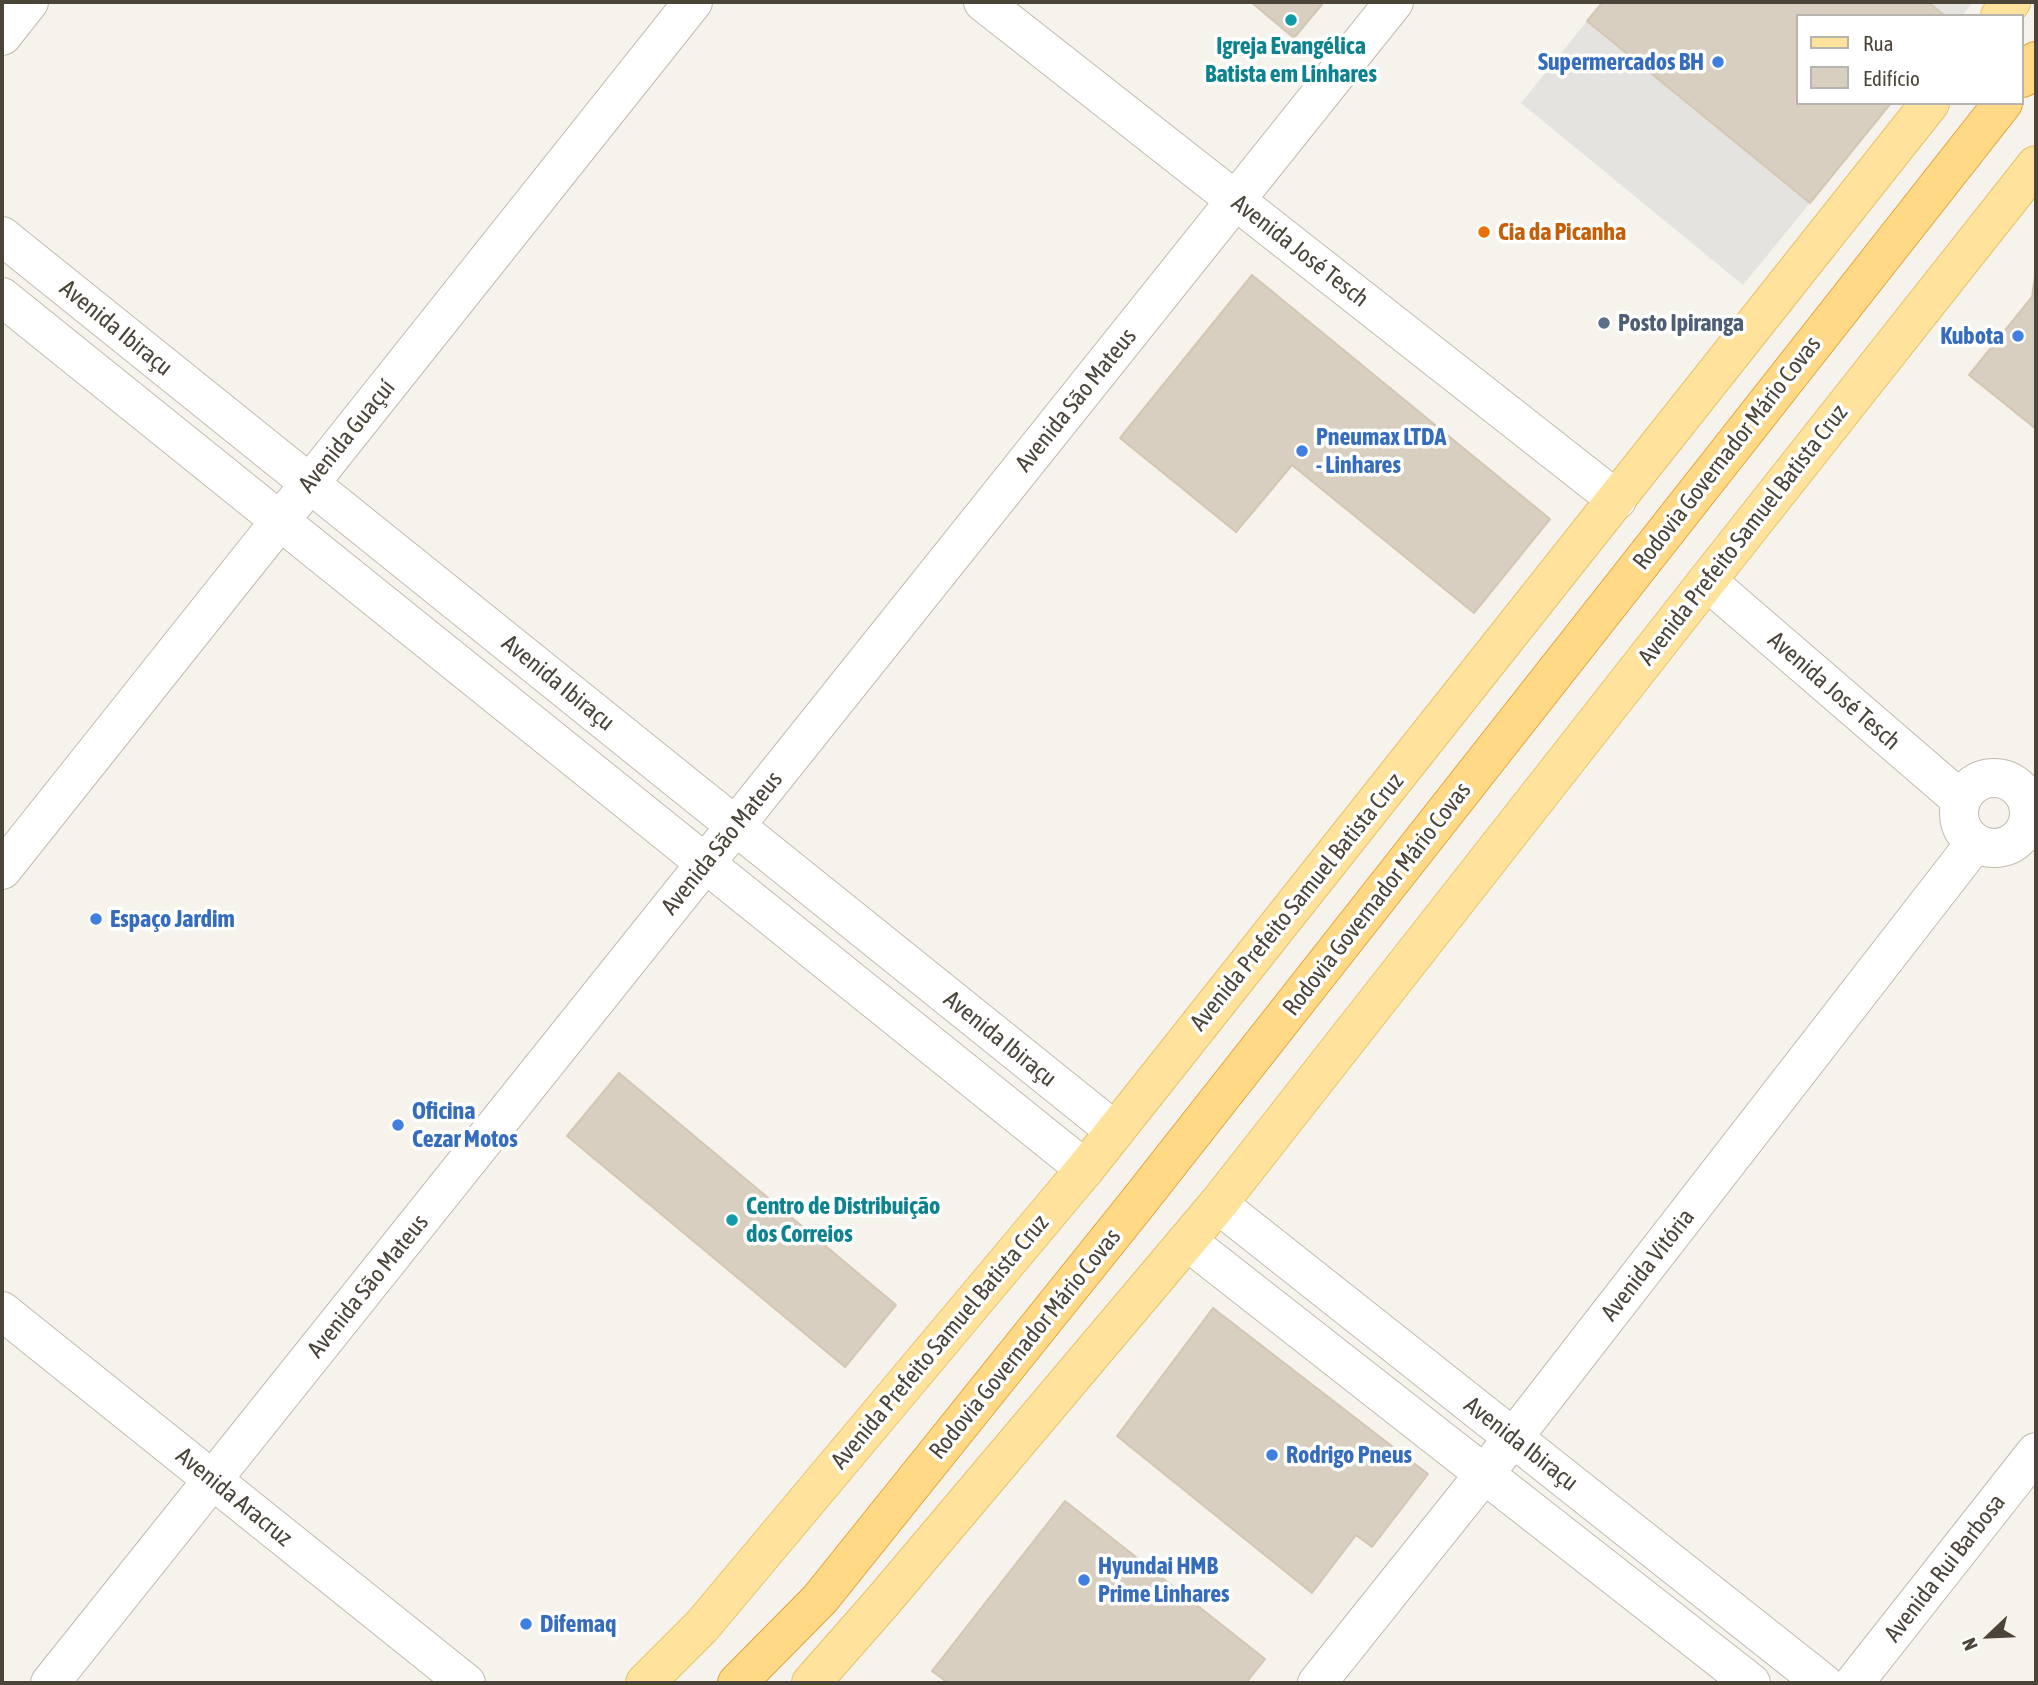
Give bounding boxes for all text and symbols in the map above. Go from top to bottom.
marker: Igreja Evangélica Batista em Linhares [1283,12,1299,28]
legend [1797,14,2024,105]
text: Rua [1863,31,1893,55]
place label: Igreja Evangélica Batista em Linhares [1205,32,1377,88]
place label: Supermercados BH [1538,48,1704,76]
marker: Supermercados BH [1710,54,1726,70]
text: Edifício [1863,66,1920,90]
street label: Avenida José Tesch [1226,189,1374,313]
place label: Cia da Picanha [1498,218,1626,246]
marker: Cia da Picanha [1476,224,1492,240]
street label: Avenida Ibiraçu [54,274,178,382]
place label: Posto Ipiranga [1618,309,1744,337]
marker: Posto Ipiranga [1596,315,1612,331]
place label: Kubota [1940,322,2004,350]
street label: Avenida São Mateus [1009,323,1143,477]
marker: Kubota [2010,328,2026,344]
street label: Rodovia Governador Mário Covas [1627,331,1827,575]
street label: Avenida Guaçuí [293,374,401,498]
street label: Avenida Prefeito Samuel Batista Cruz [1632,399,1854,671]
place label: Pneumax LTDA - Linhares [1316,423,1446,479]
marker: Pneumax LTDA - Linhares [1294,443,1310,459]
street label: Avenida José Tesch [1762,626,1906,756]
street label: Avenida Ibiraçu [496,629,620,737]
street label: Avenida São Mateus [655,766,789,920]
street label: Avenida Prefeito Samuel Batista Cruz [1184,767,1410,1037]
street label: Rodovia Governador Mário Covas [1277,777,1477,1021]
place label: Espaço Jardim [110,905,235,933]
marker: Espaço Jardim [88,911,104,927]
street label: Avenida Ibiraçu [938,985,1062,1093]
place label: Oficina Cezar Motos [412,1097,518,1153]
marker: Oficina Cezar Motos [390,1117,406,1133]
place label: Centro de Distribuição dos Correios [746,1192,940,1248]
street label: Avenida Vitória [1595,1203,1701,1327]
street label: Avenida São Mateus [301,1209,435,1363]
street label: Avenida Prefeito Samuel Batista Cruz [825,1209,1055,1475]
marker: Centro de Distribuição dos Correios [724,1212,740,1228]
street label: Rodovia Governador Mário Covas [923,1223,1127,1465]
street label: Avenida Ibiraçu [1458,1391,1584,1497]
street label: Avenida Aracruz [170,1441,298,1553]
place label: Rodrigo Pneus [1286,1441,1412,1469]
marker: Rodrigo Pneus [1264,1447,1280,1463]
street label: Avenida Rui Barbosa [1878,1488,2012,1648]
place label: Hyundai HMB Prime Linhares [1098,1552,1230,1608]
marker: Hyundai HMB Prime Linhares [1076,1572,1092,1588]
north arrow [1954,1601,2024,1671]
place label: Difemaq [540,1610,616,1638]
marker: Difemaq [518,1616,534,1632]
text: N [1957,1635,1982,1654]

